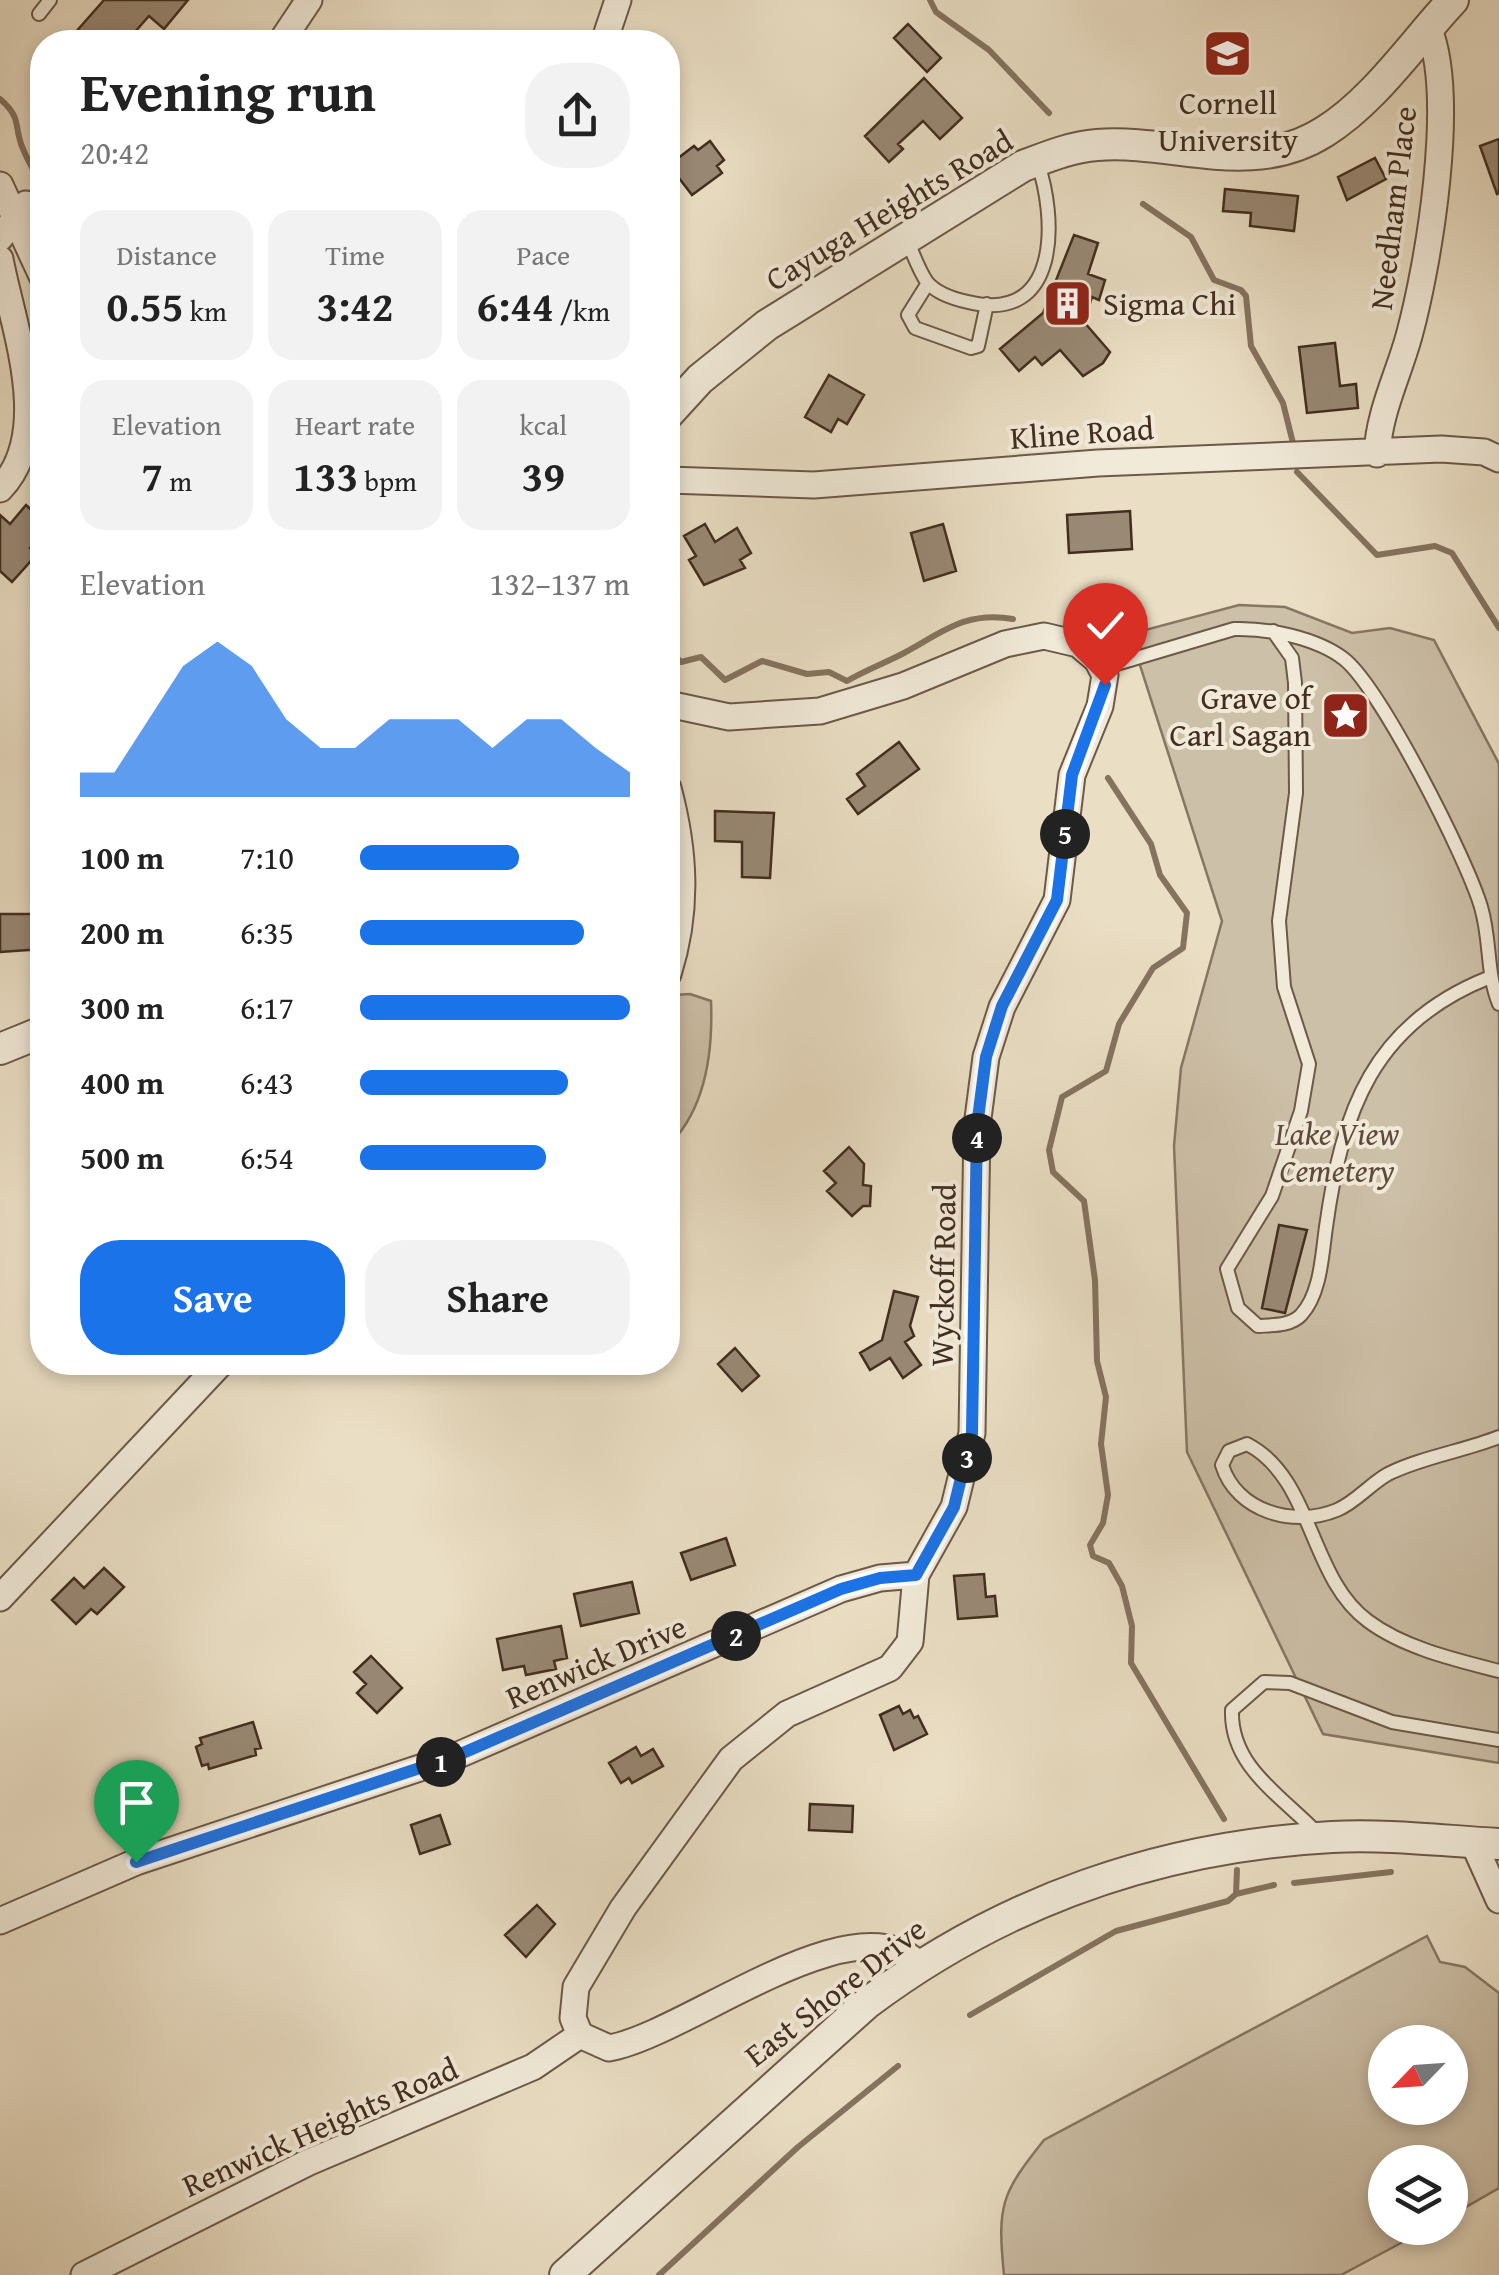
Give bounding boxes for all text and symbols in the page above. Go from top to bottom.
school or university icon: Cornell University [1202,27,1254,79]
text: Evening run [80,51,376,131]
button: share [525,63,630,168]
place label: Cornell University [1158,79,1298,163]
street label: Needham Place [1357,103,1428,312]
street label: Cayuga Heights Road [756,117,1021,302]
text: 20:42 [80,129,149,176]
text: Distance [116,234,217,275]
text: Time [325,234,385,275]
text: Pace [516,234,570,275]
text: 0.55 [106,275,184,336]
text: 3:42 [316,275,394,336]
text: 6:44 [477,275,554,336]
building icon: Sigma Chi [1042,278,1094,330]
place label: Sigma Chi [1103,280,1236,327]
text: km [184,290,227,331]
text: /km [554,290,610,331]
text: Elevation [112,404,221,445]
text: Heart rate [295,404,415,445]
text: kcal [519,404,567,445]
street label: Kline Road [1009,404,1155,461]
text: 7 [141,445,163,506]
text: 133 [293,445,358,506]
text: 39 [522,445,565,506]
text: m [163,460,192,501]
text: bpm [358,460,417,501]
text: Elevation [80,560,205,607]
text: 132–137 m [489,560,630,607]
pin [1063,583,1148,686]
icon: check [1078,598,1133,653]
place label: Grave of Carl Sagan [1170,674,1315,758]
place icon: Grave of Carl Sagan [1320,690,1372,742]
pin: 5 [1040,809,1090,859]
text: 5 [1058,813,1072,854]
text: 100 m [80,834,164,881]
text: 7:10 [240,834,294,881]
text: 200 m [80,909,164,956]
text: 6:35 [240,909,294,956]
text: 300 m [80,984,164,1031]
text: 6:17 [240,984,294,1031]
text: 400 m [80,1059,164,1106]
text: 6:43 [240,1059,294,1106]
park label: Lake View Cemetery [1274,1110,1399,1194]
pin: 4 [952,1113,1002,1163]
text: 4 [970,1117,984,1158]
text: 500 m [80,1134,164,1181]
text: 6:54 [240,1134,294,1181]
street label: Wyckoff Road [917,1183,968,1367]
button: Save [80,1240,345,1355]
button: Share [365,1240,630,1355]
pin: 3 [942,1433,992,1483]
text: 3 [960,1437,974,1478]
street label: Renwick Drive [498,1602,693,1721]
pin: 2 [711,1611,761,1661]
text: 2 [729,1615,743,1656]
pin: 1 [416,1737,466,1787]
text: 1 [434,1741,448,1782]
pin [94,1760,179,1863]
icon: arrive [109,1775,164,1830]
street label: East Shore Drive [734,1906,935,2077]
north arrow [1368,2025,1468,2125]
map controls [1368,2025,1468,2245]
street label: Renwick Heights Road [174,2045,465,2208]
button: layers [1368,2145,1468,2245]

